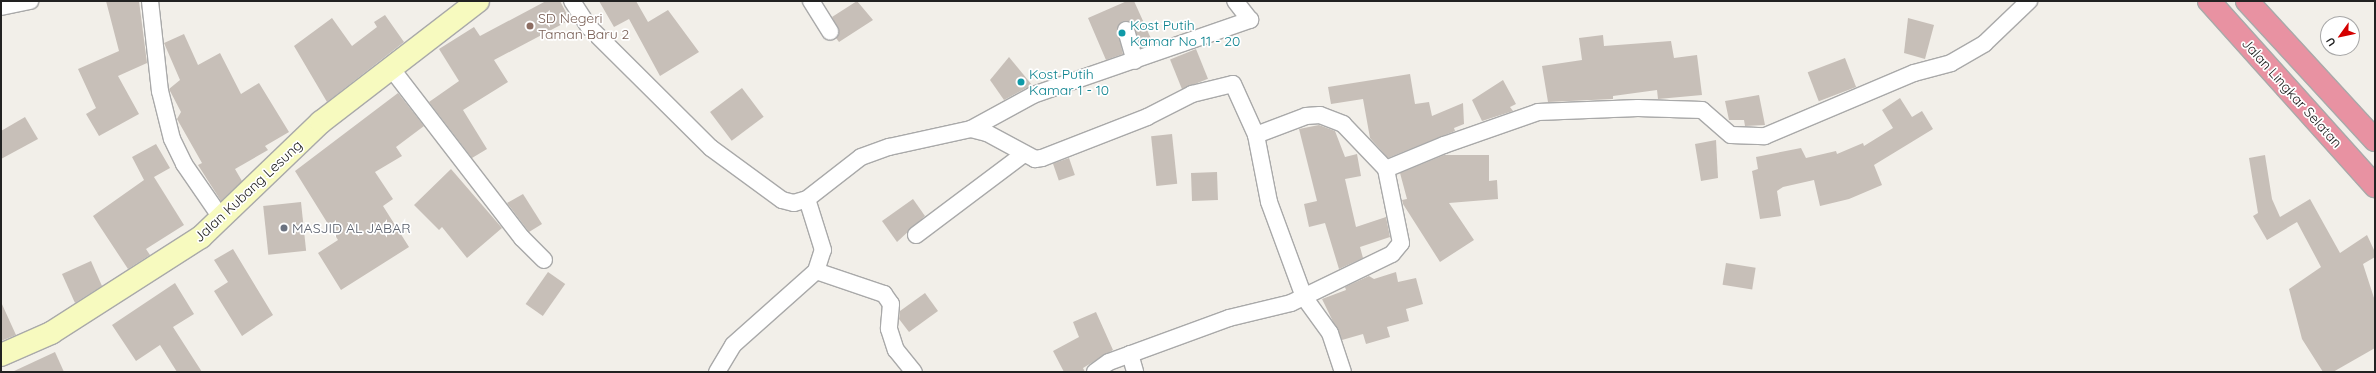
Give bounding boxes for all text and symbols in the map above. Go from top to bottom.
place label: SD Negeri Taman Baru 2 [538,10,629,42]
north arrow [2320,16,2360,56]
place label: Kost Putih Kamar No 11 - 20 [1130,17,1240,50]
marker: SD Negeri Taman Baru 2 [525,21,535,31]
marker: Kost Putih Kamar No 11 - 20 [1117,28,1127,38]
street label: Jalan Lingkar Selatan [2238,35,2346,151]
text: U [2323,35,2339,49]
place label: Kost Putih Kamar 1 - 10 [1029,66,1109,98]
marker: Kost Putih Kamar 1 - 10 [1016,77,1026,87]
street label: Jalan Kubang Lesung [190,137,306,245]
place label: MASJID AL JABAR [292,220,411,236]
marker: MASJID AL JABAR [279,223,289,233]

